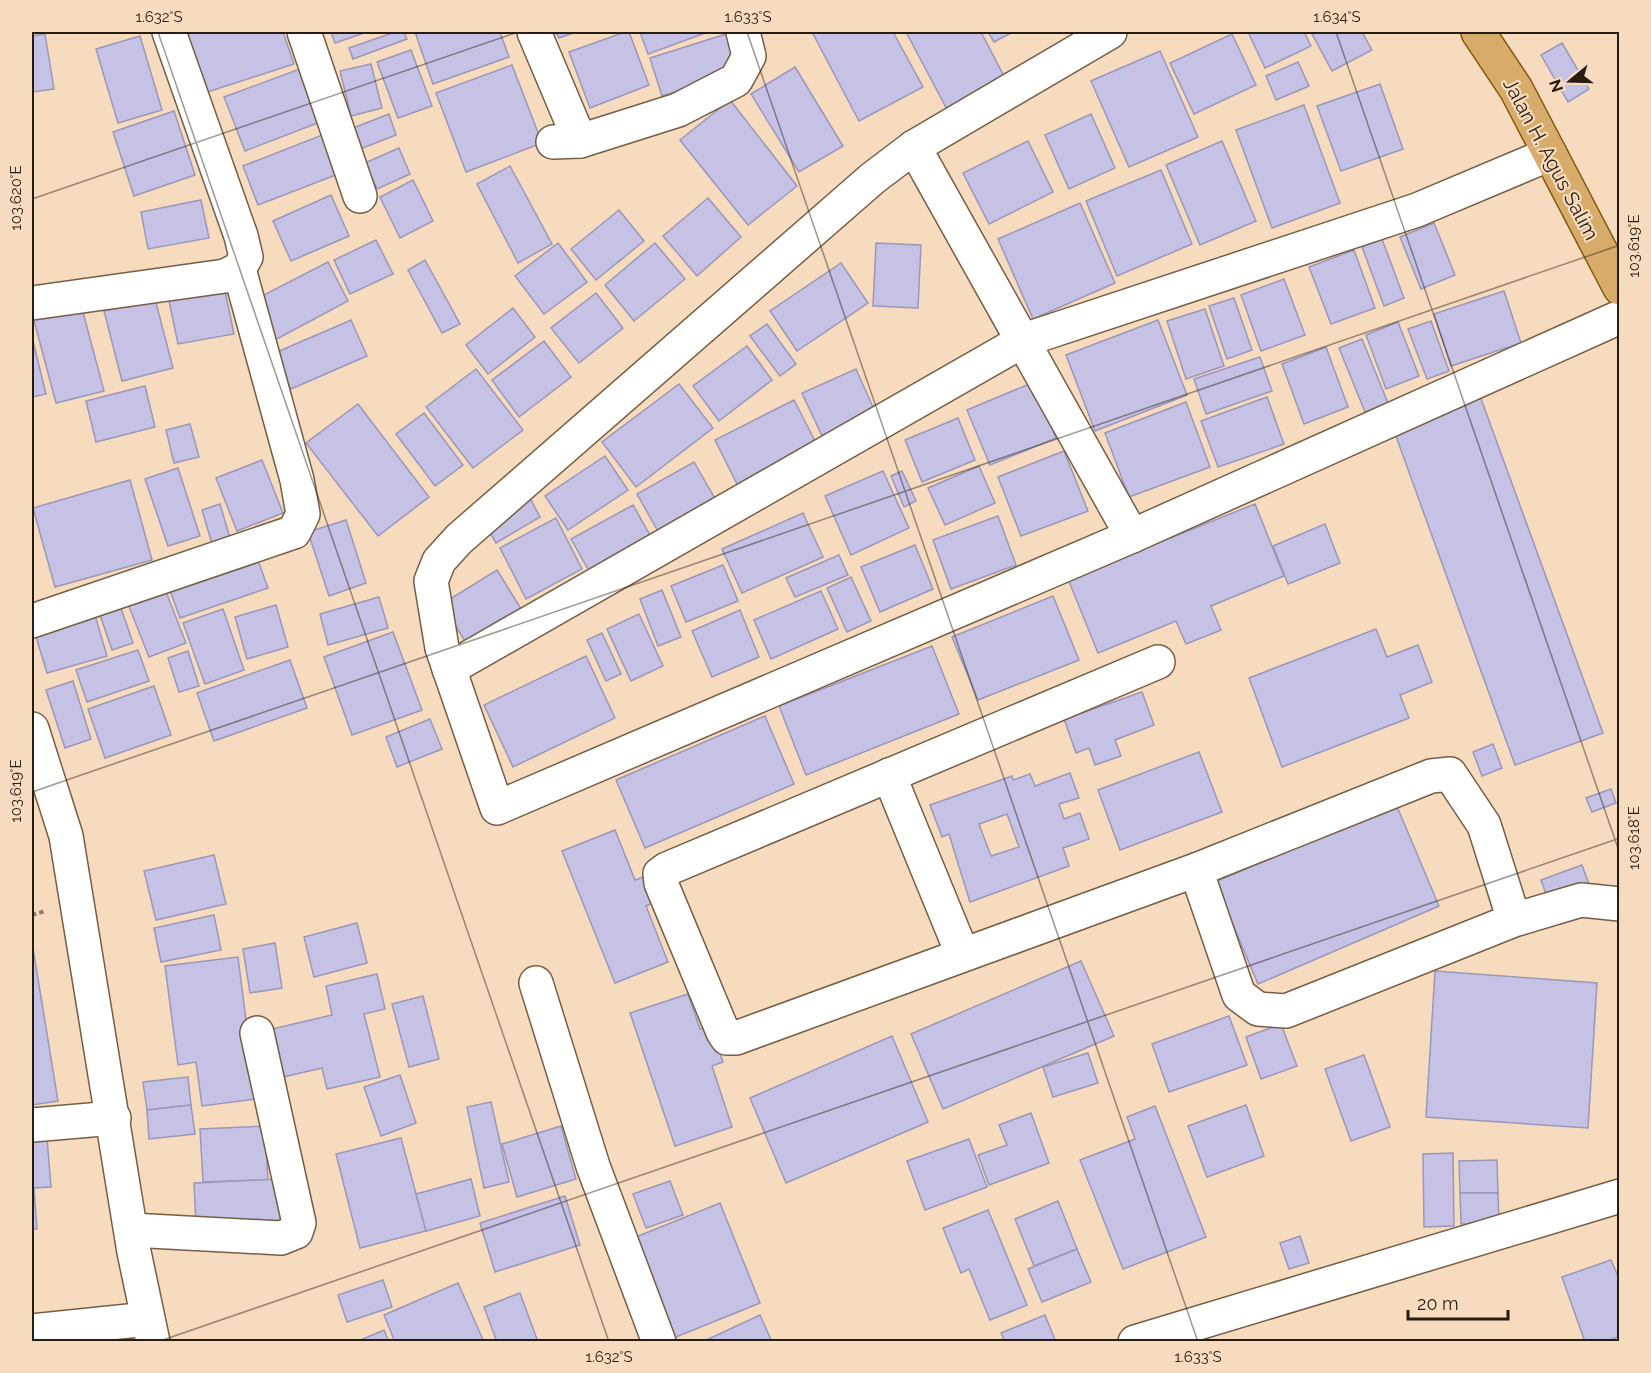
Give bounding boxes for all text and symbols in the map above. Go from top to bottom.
text: 1.632°S [135,8,183,26]
text: 1.633°S [724,8,772,26]
text: 1.634°S [1313,8,1361,26]
north arrow [1540,51,1600,111]
street label: Jalan H. Agus Salim [1498,74,1604,244]
text: N [1545,77,1567,95]
text: 103.620°E [7,165,25,231]
text: 103.619°E [1625,214,1643,278]
text: 103.619°E [7,759,25,823]
text: 103.618°E [1625,806,1643,870]
scale bar [1408,1283,1508,1321]
text: 20 m [1417,1293,1459,1314]
text: 1.632°S [585,1348,633,1366]
text: 1.633°S [1174,1348,1222,1366]

